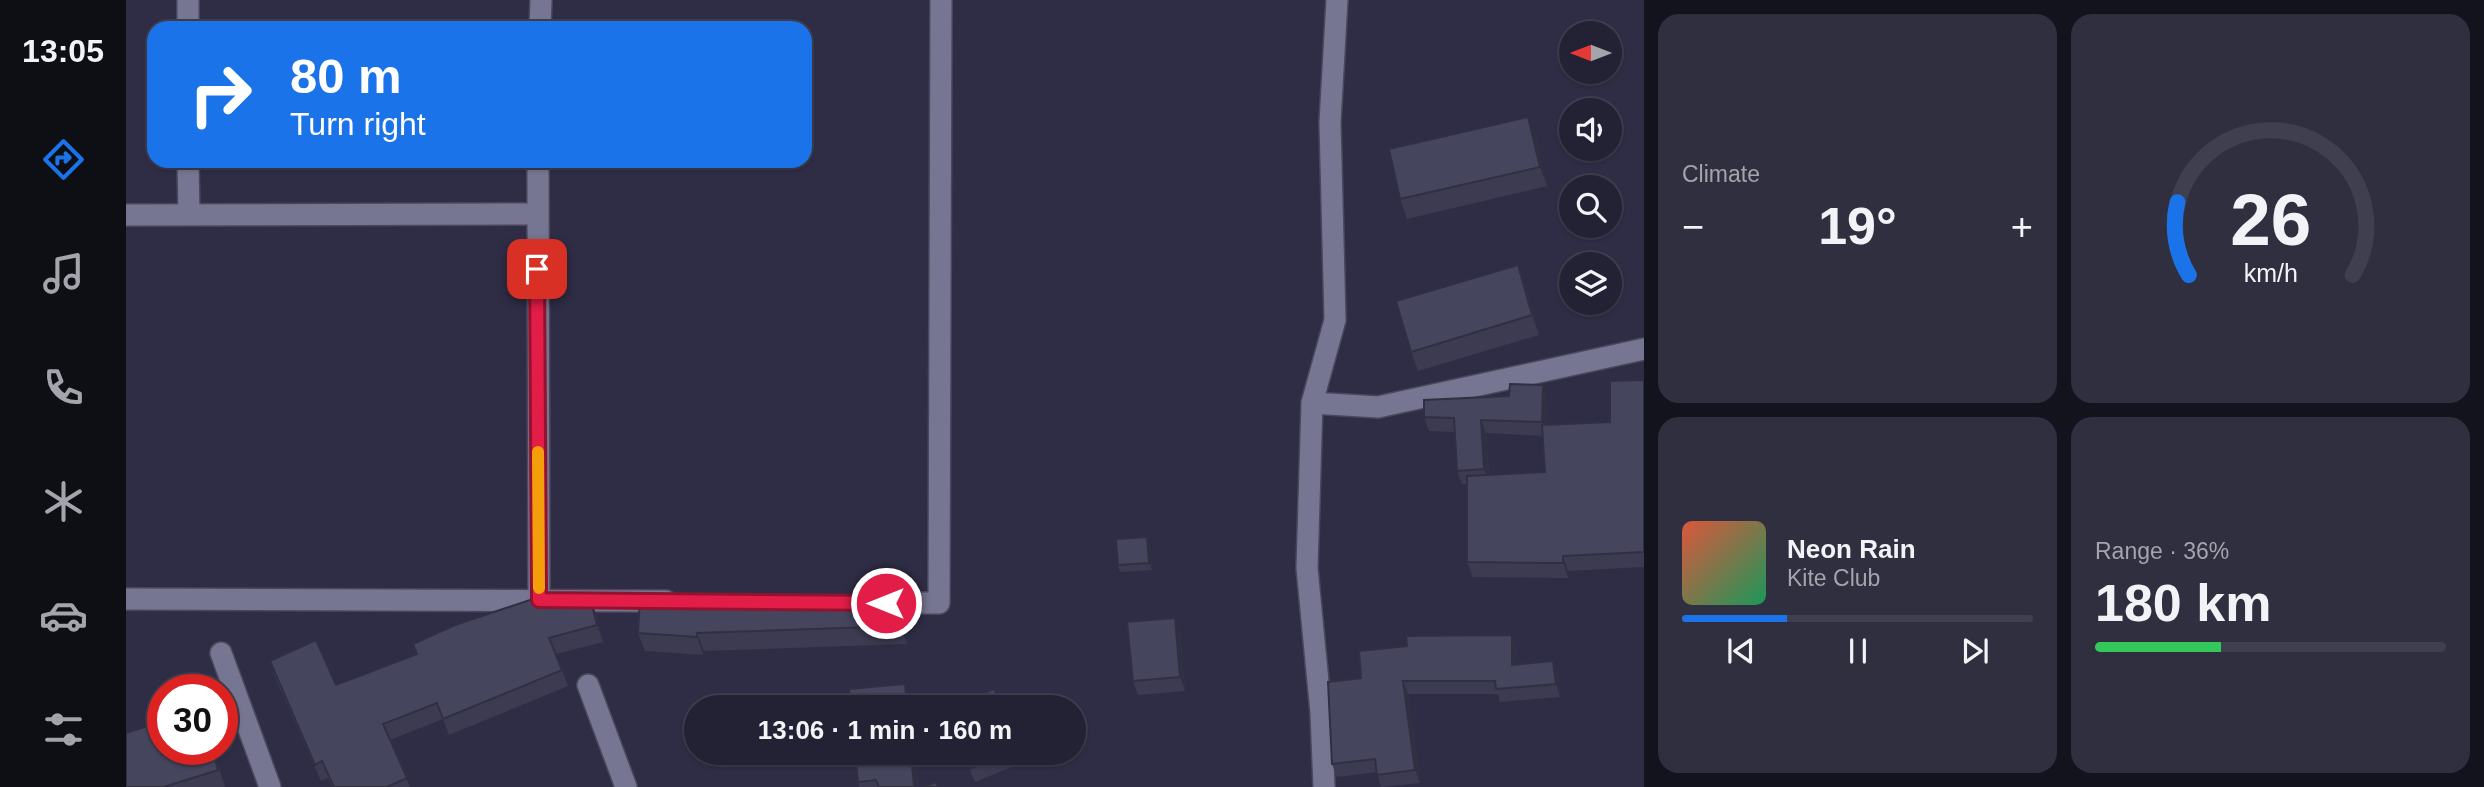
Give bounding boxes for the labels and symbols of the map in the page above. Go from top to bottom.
north arrow [1559,21,1622,84]
pin [507,239,567,299]
position arrow [849,566,923,640]
speed limit sign: 30 [147,674,238,765]

